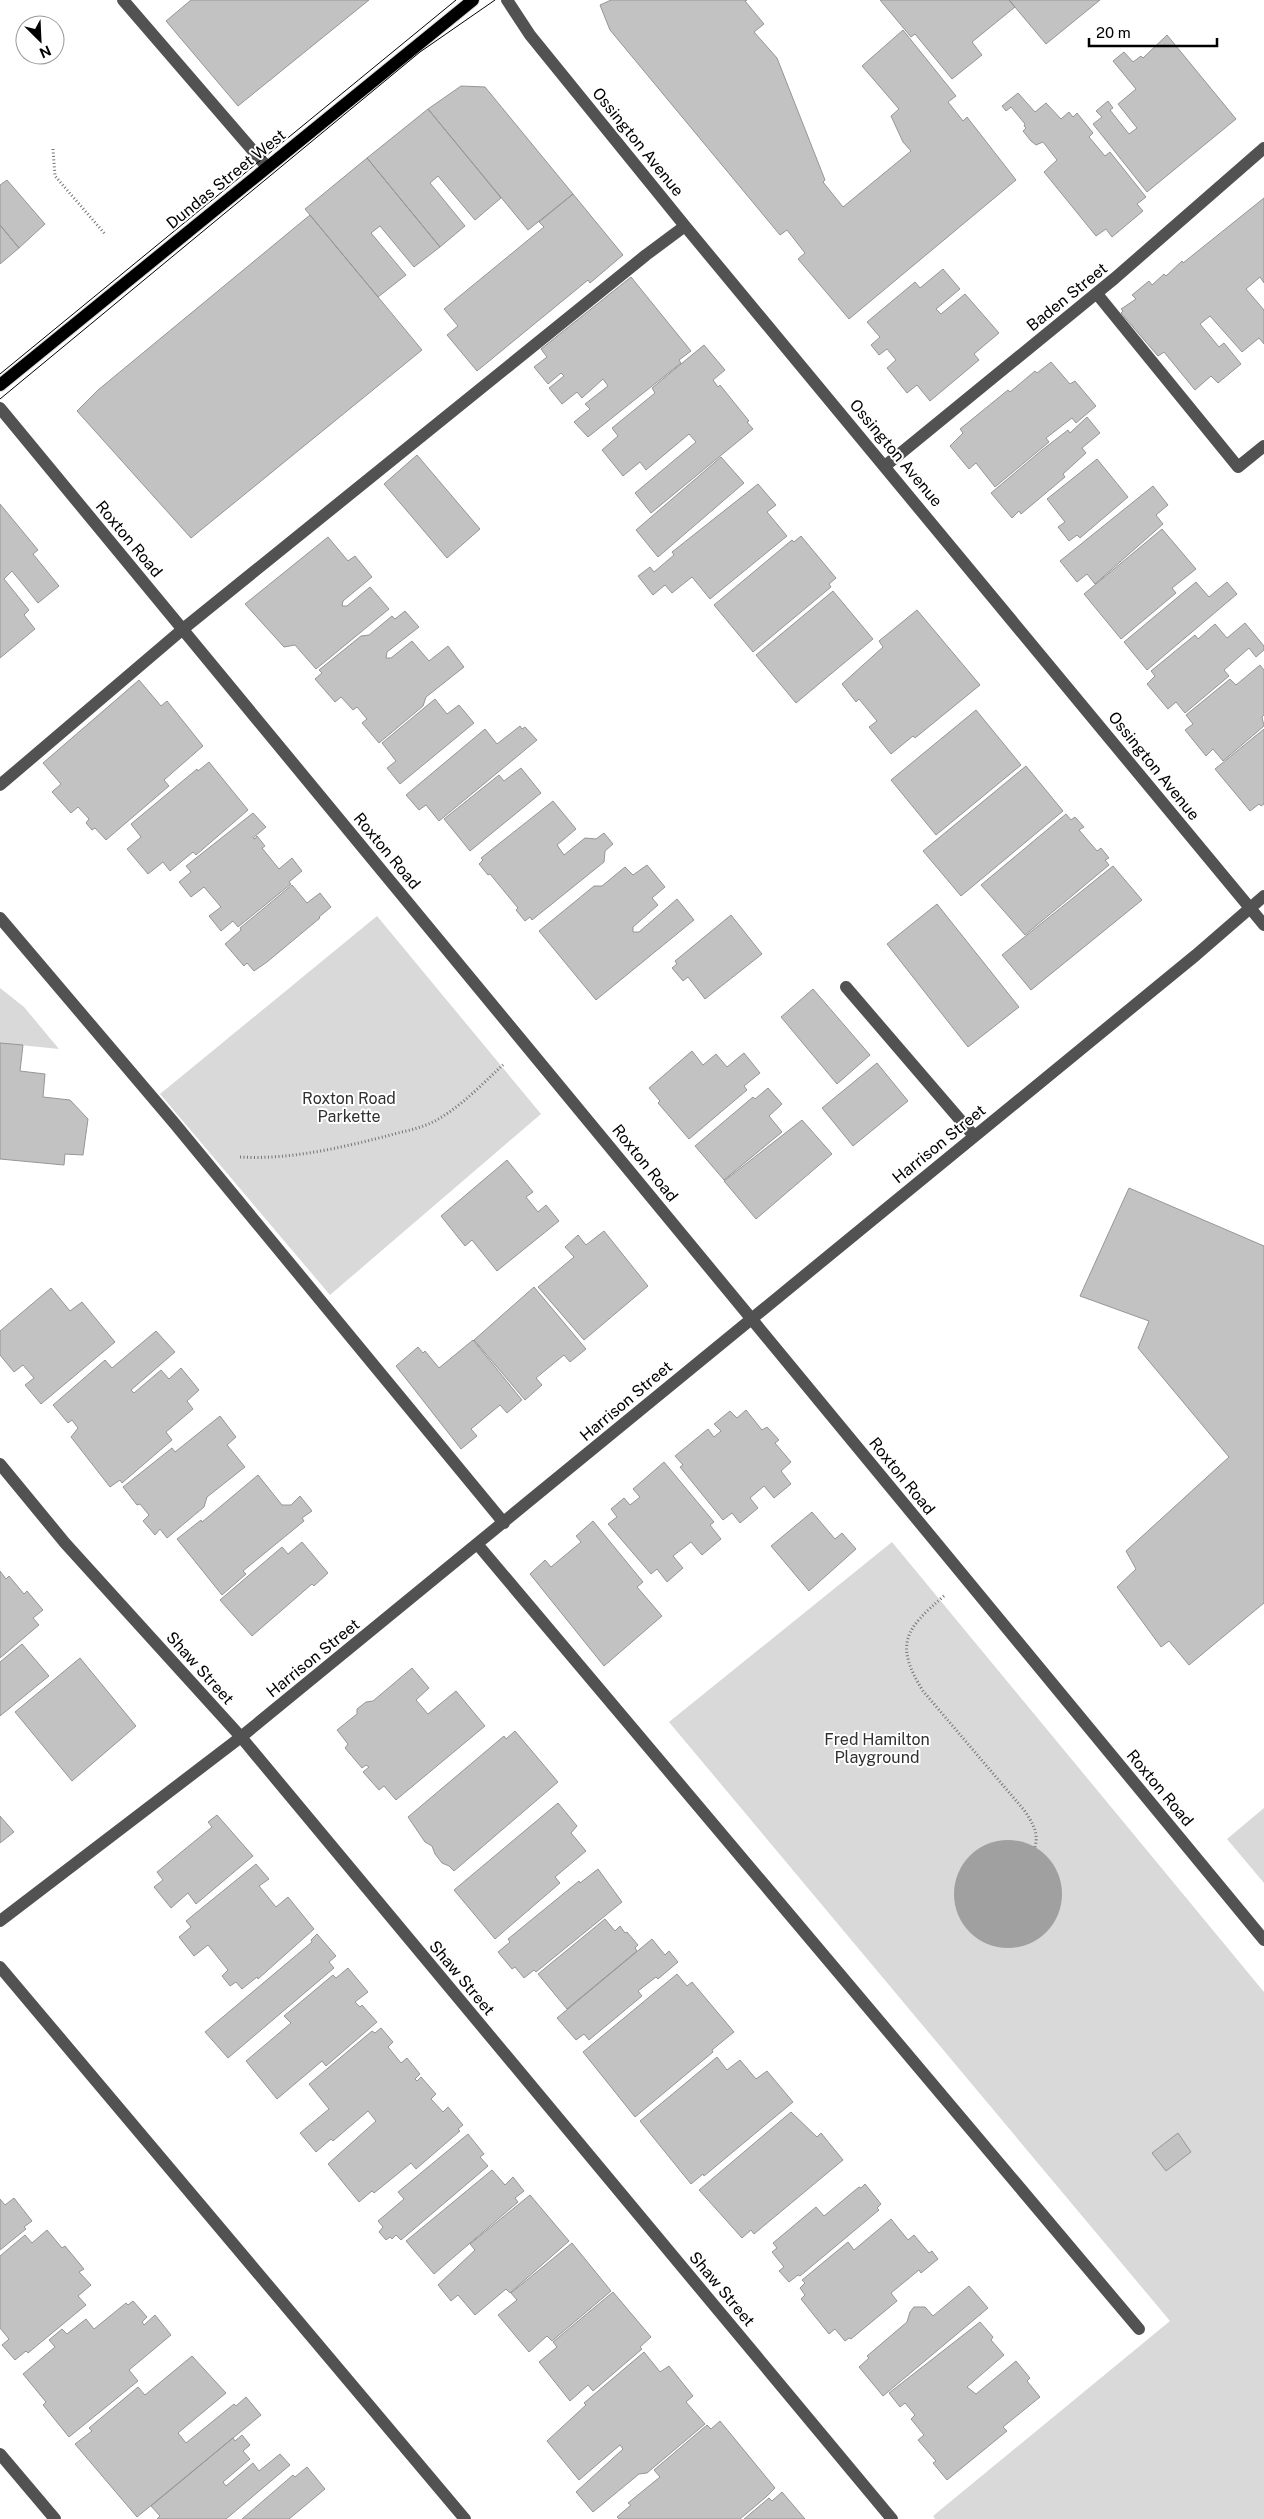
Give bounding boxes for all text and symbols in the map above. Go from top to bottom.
north arrow [15,15,65,65]
scale bar [1089,15,1216,47]
text: 20 m [1096,24,1131,41]
text: N [37,42,54,61]
street label: Ossington Avenue [588,84,688,200]
street label: Dundas Street West [163,125,289,233]
street label: Baden Street [1023,259,1111,335]
street label: Ossington Avenue [846,395,946,511]
street label: Roxton Road [92,497,166,581]
street label: Ossington Avenue [1104,708,1204,824]
street label: Roxton Road [350,809,424,893]
park label: Roxton Road Parkette [302,1089,396,1126]
street label: Harrison Street [889,1101,989,1187]
street label: Roxton Road [608,1121,682,1205]
street label: Harrison Street [576,1357,676,1445]
street label: Roxton Road [865,1434,939,1518]
street label: Harrison Street [263,1615,363,1701]
street label: Shaw Street [162,1628,238,1708]
park label: Fred Hamilton Playground [824,1730,930,1767]
street label: Roxton Road [1123,1746,1197,1830]
street label: Shaw Street [425,1937,499,2019]
street label: Shaw Street [685,2248,759,2330]

